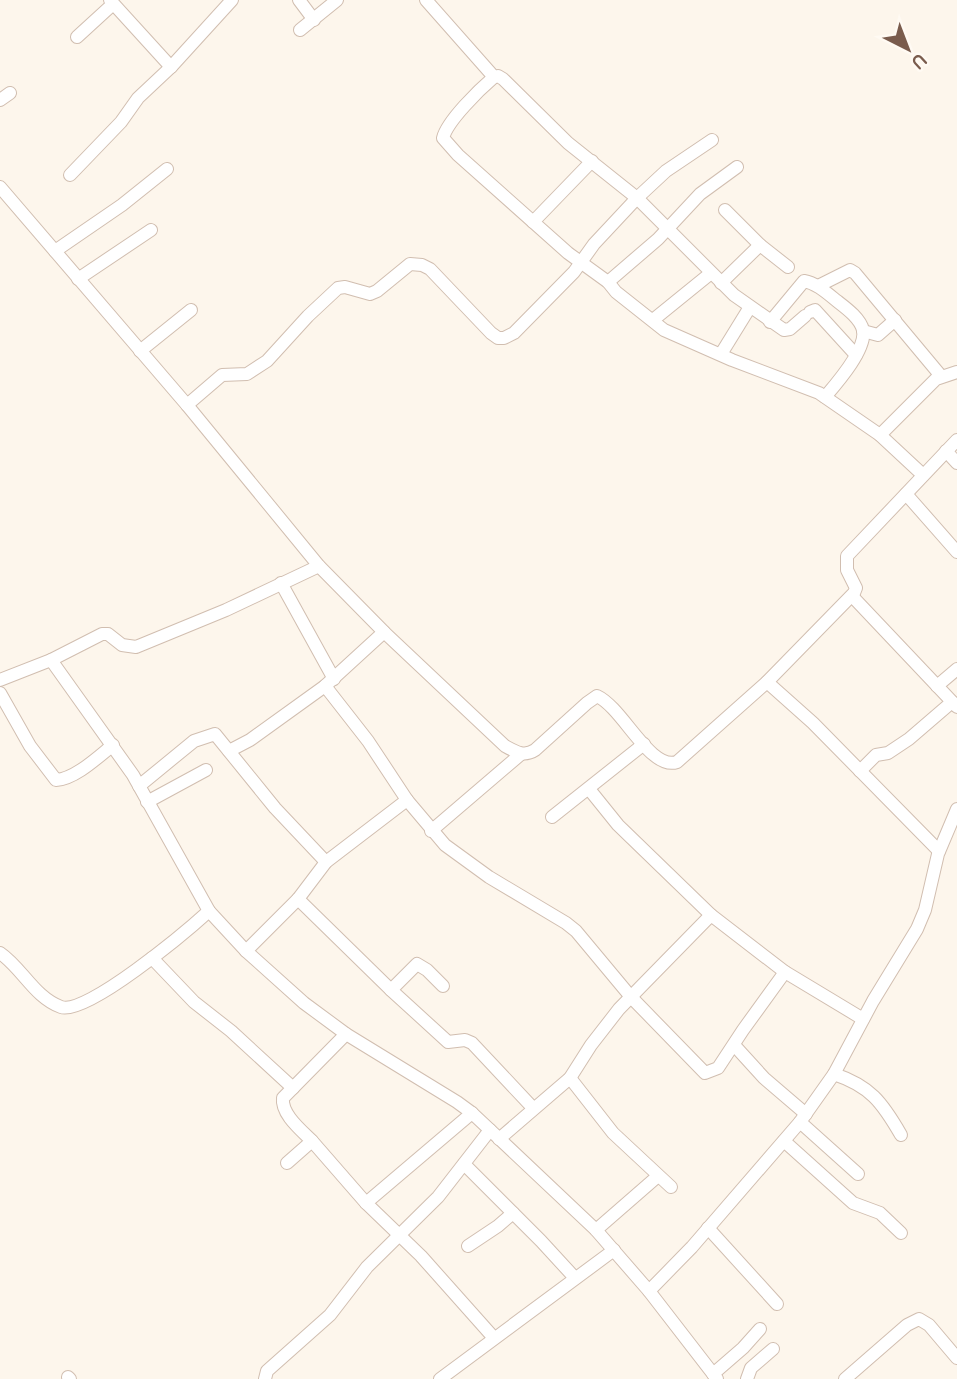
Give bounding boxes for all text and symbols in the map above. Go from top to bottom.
north arrow [873,14,943,84]
text: U [906,48,932,75]

